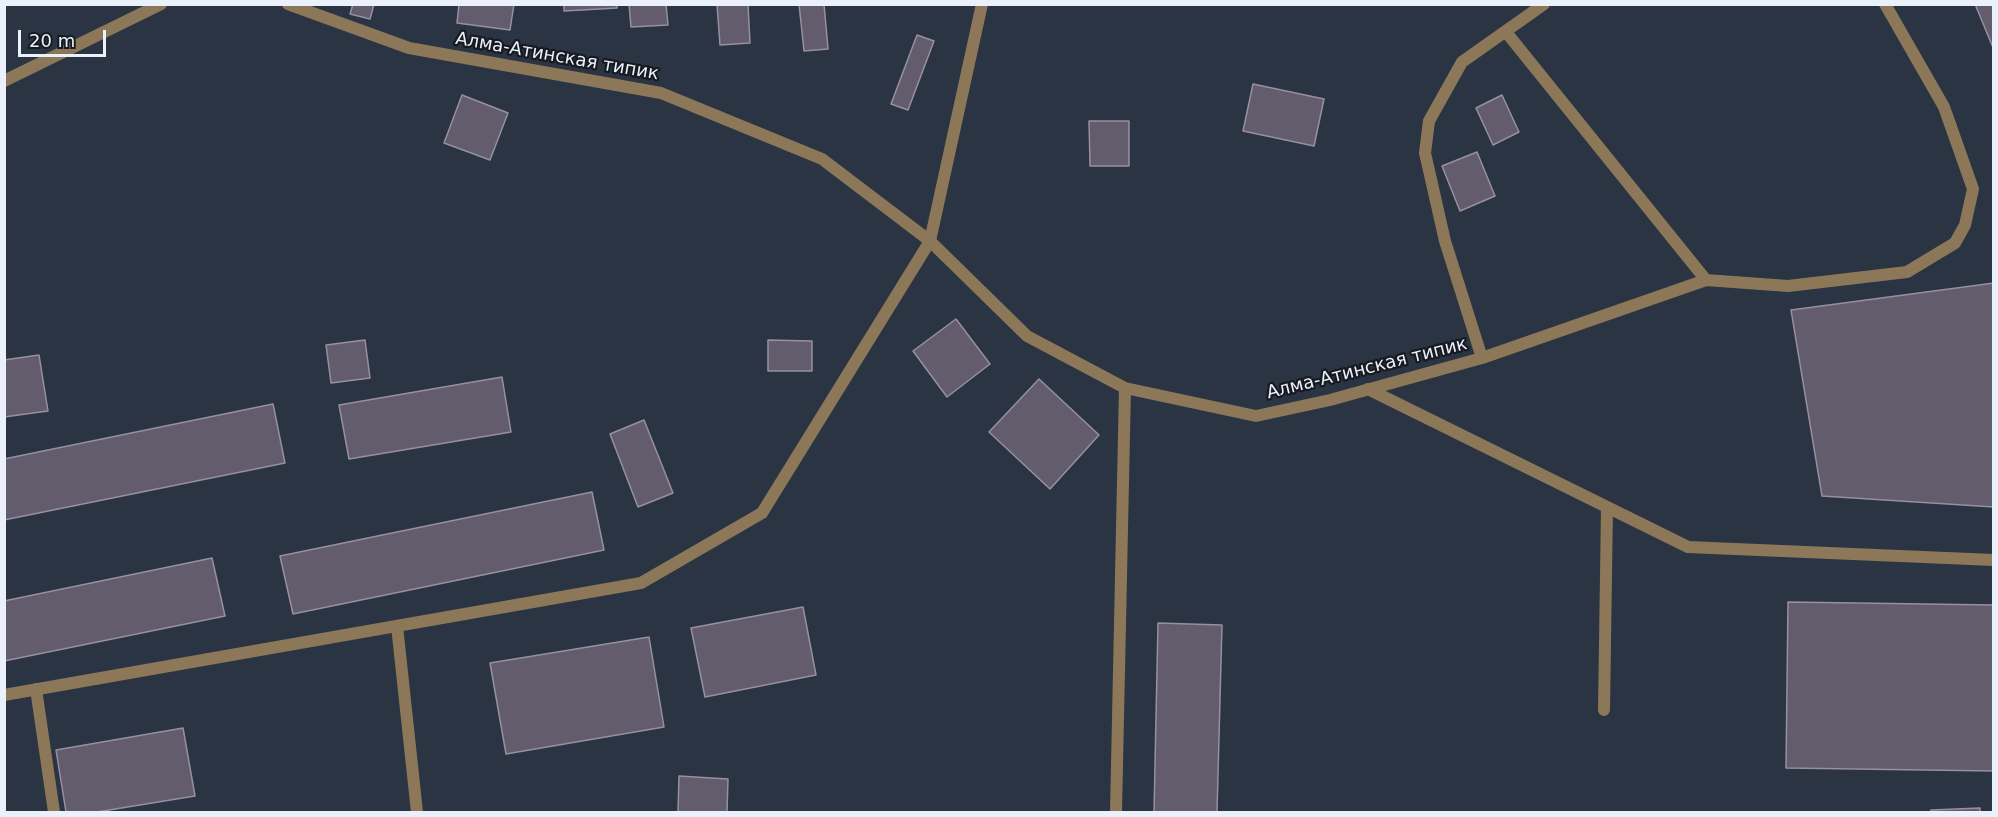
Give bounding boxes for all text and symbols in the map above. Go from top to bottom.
scale bar [21,18,110,56]
street label: Алма-Атинская типик [454,28,660,86]
text: 20 m [29,30,75,51]
street label: Алма-Атинская типик [1264,334,1470,404]

